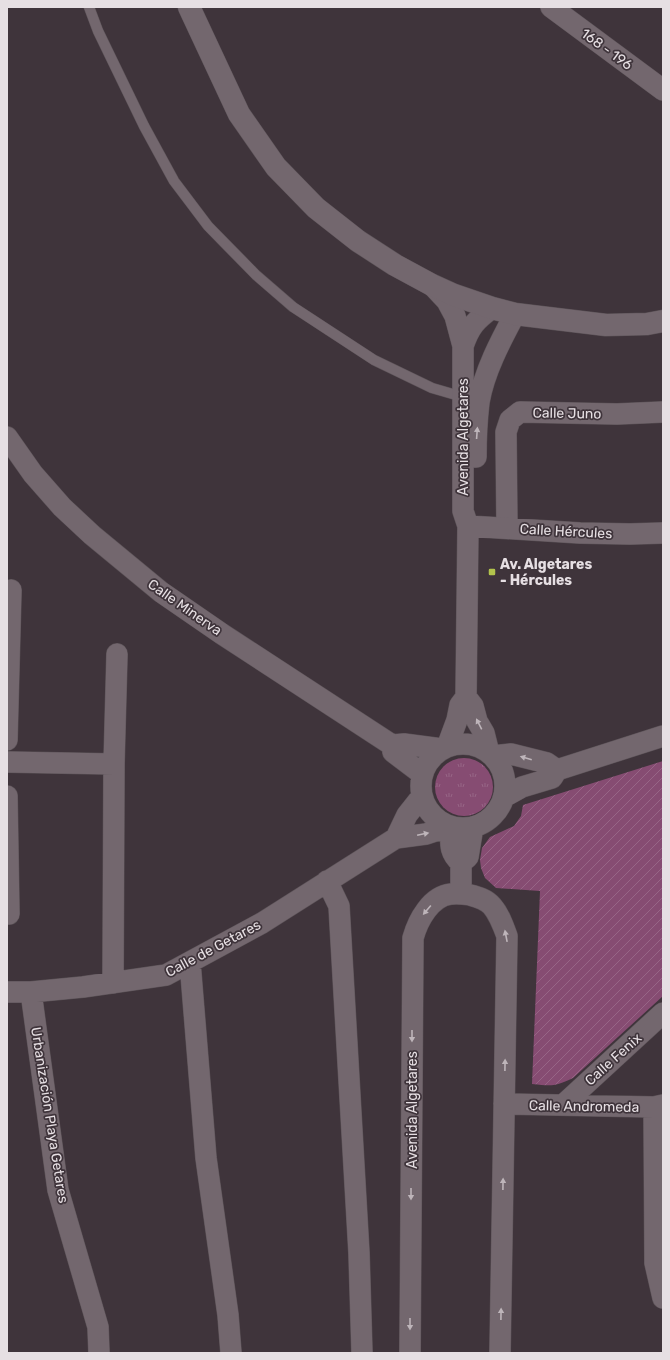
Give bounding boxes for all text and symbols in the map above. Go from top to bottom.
street label: 168 - 196 [578,25,636,74]
street label: Avenida Algetares [455,378,472,496]
street label: Calle Juno [532,404,602,423]
one-way arrow [474,427,481,439]
street label: Calle Hércules [519,521,613,542]
place label: Av. Algetares - Hércules [500,556,592,589]
marker: Av. Algetares - Hércules [487,567,497,577]
street label: Calle Minerva [144,576,225,639]
one-way arrow [476,718,482,730]
one-way arrow [520,755,532,761]
one-way arrow [417,831,429,837]
one-way arrow [423,904,432,915]
street label: Calle de Getares [163,916,264,981]
one-way arrow [502,929,508,942]
street label: Urbanización Playa Getares [27,1026,72,1204]
street label: Calle Fenix [581,1029,646,1089]
one-way arrow [409,1030,416,1042]
street label: Avenida Algetares [404,1051,421,1169]
one-way arrow [502,1058,508,1071]
street label: Calle Andromeda [529,1097,639,1116]
one-way arrow [500,1177,506,1190]
one-way arrow [408,1188,414,1201]
one-way arrow [498,1307,504,1320]
one-way arrow [407,1318,413,1331]

